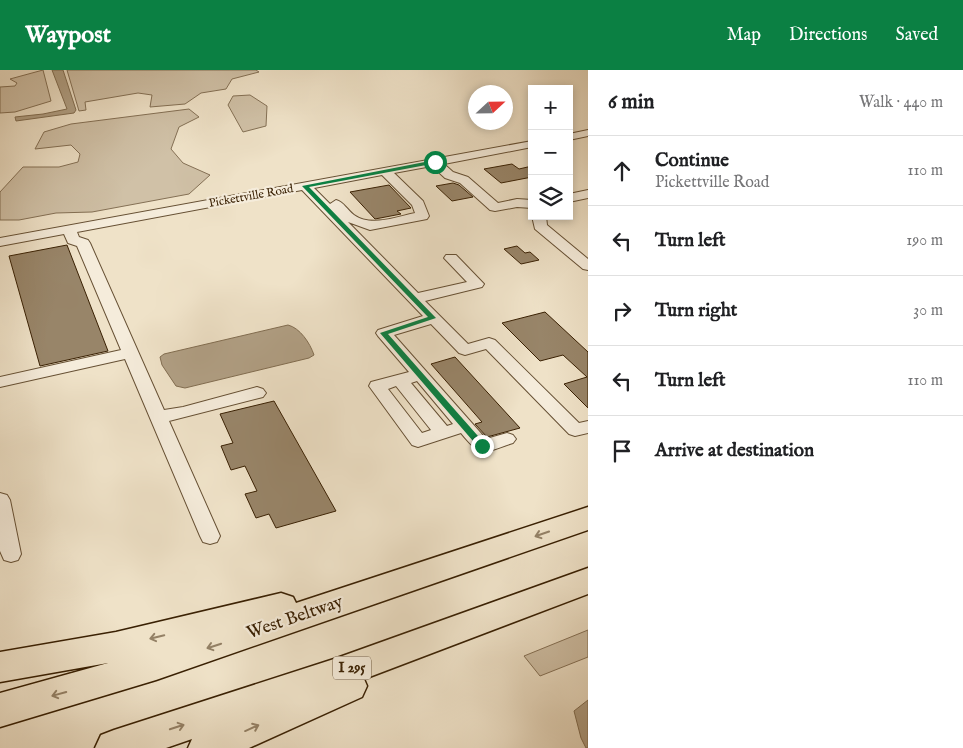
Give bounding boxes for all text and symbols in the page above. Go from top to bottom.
text: Waypost [25,20,111,51]
text: Map [727,24,761,47]
text: Directions [789,24,867,47]
text: Saved [895,24,938,47]
north arrow [468,85,513,130]
map controls [528,85,573,220]
button: + [528,85,573,130]
text: 6 min [608,89,654,116]
text: Walk · 440 m [859,93,943,113]
button: − [528,130,573,175]
text: Continue [655,149,729,173]
route start [424,151,447,174]
icon: ahead [608,157,636,185]
text: 110 m [907,161,943,181]
text: Pickettville Road [655,173,769,193]
button: layers [528,175,573,220]
street label: Pickettville Road [208,181,295,211]
icon: left [608,227,636,255]
text: Turn left [655,229,726,253]
text: 190 m [906,231,943,251]
icon: right [608,297,636,325]
text: Turn right [655,299,737,323]
text: 30 m [913,301,943,321]
icon: left [608,367,636,395]
text: Turn left [655,369,726,393]
text: 110 m [907,371,943,391]
route end [471,435,494,458]
icon: arrive [608,437,636,465]
text: Arrive at destination [655,439,814,463]
one-way arrow [535,530,550,539]
street label: West Beltway [244,591,346,645]
one-way arrow [149,633,165,642]
one-way arrow [207,642,222,651]
road number: I 295 [333,656,371,680]
one-way arrow [51,689,67,699]
one-way arrow [169,722,184,731]
one-way arrow [244,723,259,733]

